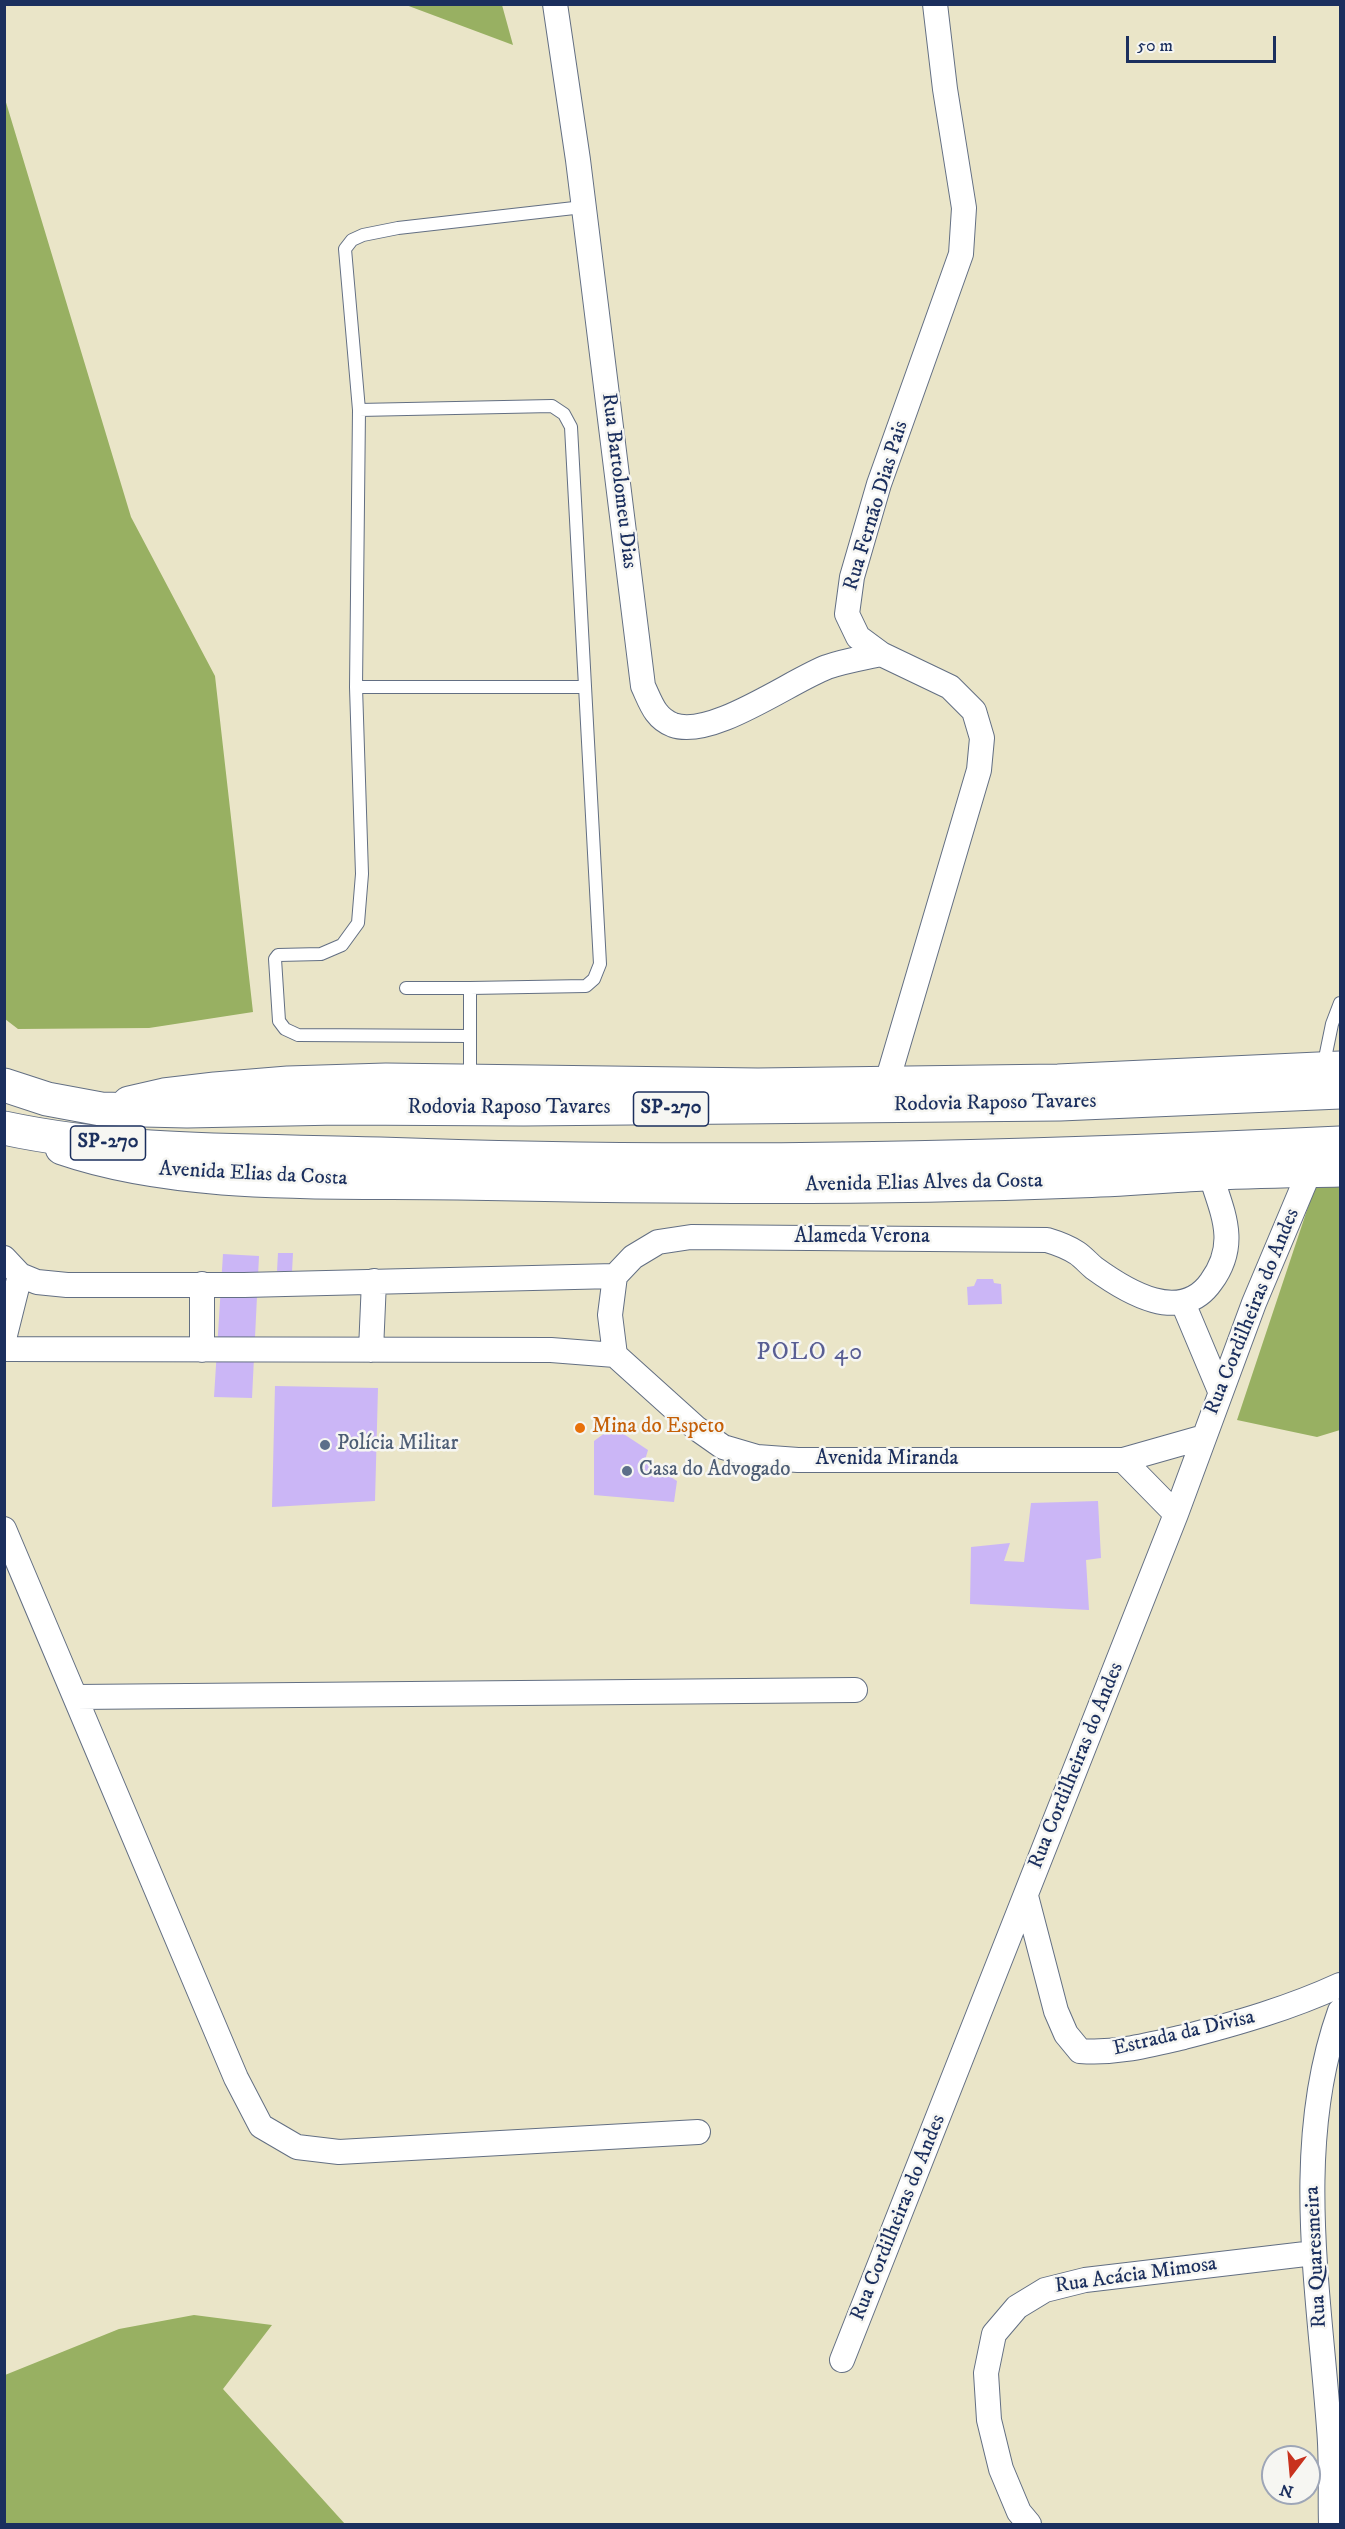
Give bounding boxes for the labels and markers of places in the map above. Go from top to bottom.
place label: Mina do Espeto [592,1415,724,1441]
marker: Mina do Espeto [573,1421,587,1435]
place label: Polícia Militar [337,1432,458,1458]
marker: Polícia Militar [318,1438,332,1452]
place label: Casa do Advogado [639,1458,790,1484]
marker: Casa do Advogado [620,1464,634,1478]

